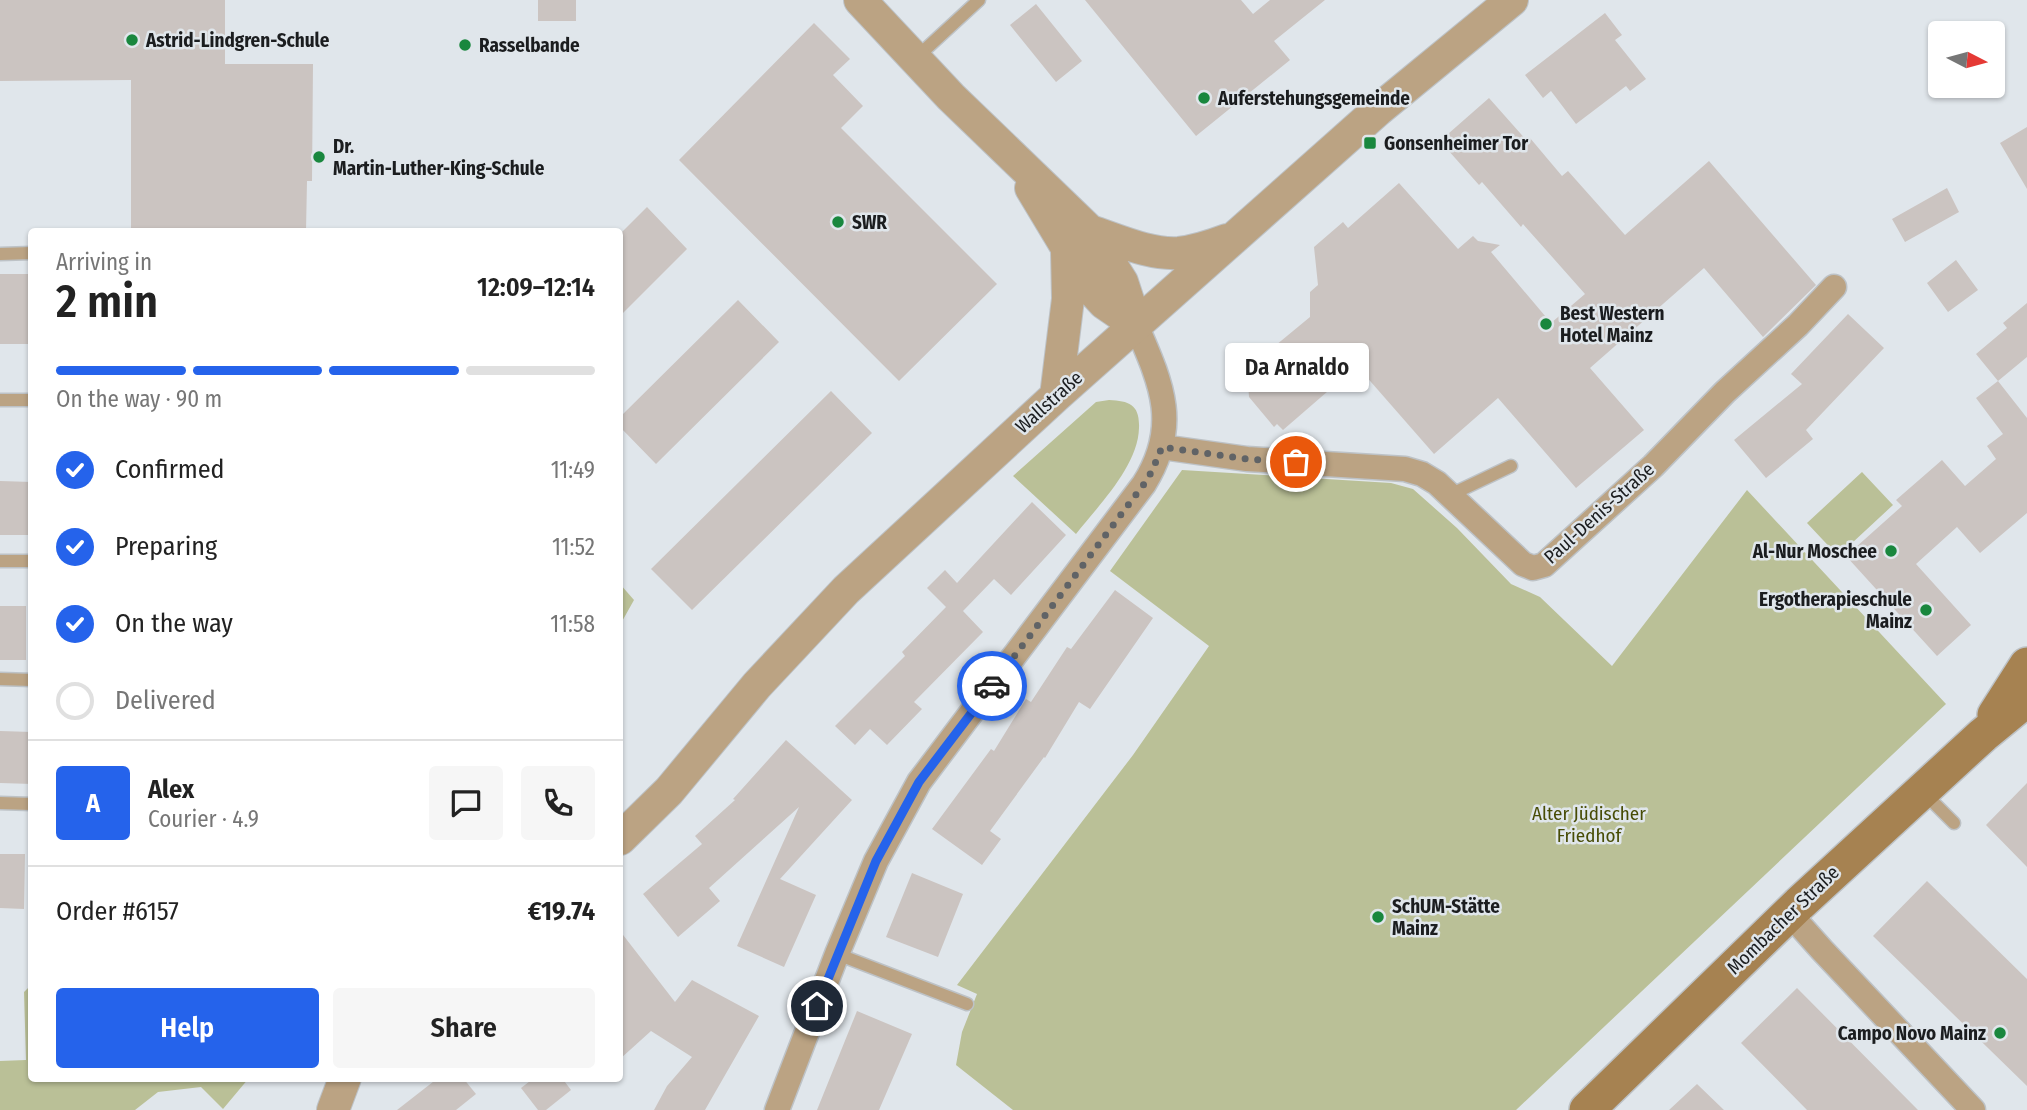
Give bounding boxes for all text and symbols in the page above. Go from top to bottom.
north arrow [1928,21,2006,98]
map controls [1928,21,2005,98]
place label: Astrid-Lindgren-Schule [145,29,330,52]
marker: Astrid-Lindgren-Schule [124,32,140,48]
place label: Rasselbande [479,34,580,57]
marker: Rasselbande [457,37,473,53]
place label: Auferstehungsgemeinde [1217,87,1410,110]
marker: Auferstehungsgemeinde [1196,90,1212,106]
place label: Gonsenheimer Tor [1384,132,1529,155]
place label: Dr. Martin-Luther-King-Schule [333,135,545,180]
marker: Gonsenheimer Tor [1362,135,1378,151]
marker: Dr. Martin-Luther-King-Schule [311,149,327,165]
place label: SWR [852,211,887,234]
marker: SWR [830,214,846,230]
text: Arriving in [56,248,152,276]
text: 12:09–12:14 [477,272,595,303]
text: 2 min [56,274,158,329]
place label: Best Western Hotel Mainz [1560,302,1665,347]
marker: Best Western Hotel Mainz [1538,316,1554,332]
callout: Da Arnaldo [1224,343,1368,392]
text: Da Arnaldo [1245,353,1349,381]
street label: Wallstraße [1011,366,1087,438]
text: On the way · 90 m [56,385,222,413]
pin [1266,432,1326,492]
icon: bag [1277,443,1315,481]
icon: check [56,451,94,489]
text: Confirmed [115,454,225,485]
text: 11:49 [551,456,595,484]
street label: Paul-Denis-Straße [1539,458,1659,568]
icon: check [56,528,94,566]
text: Preparing [115,531,217,562]
text: 11:52 [552,533,595,561]
place label: Al-Nur Moschee [1752,540,1877,563]
marker: Al-Nur Moschee [1883,543,1899,559]
place label: Ergotherapieschule Mainz [1759,588,1912,633]
marker: Ergotherapieschule Mainz [1918,602,1934,618]
icon: check [56,605,94,643]
text: On the way [115,608,233,639]
text: 11:58 [550,610,595,638]
courier [957,651,1027,721]
icon: car [973,667,1011,705]
text: Delivered [115,685,216,716]
button: chat [429,766,503,840]
button: phone [521,766,595,840]
text: Alex [148,774,194,805]
text: A [86,788,100,819]
park label: Alter Jüdischer Friedhof [1532,802,1646,847]
text: Courier · 4.9 [148,805,259,833]
street label: Mombacher Straße [1722,861,1844,979]
place label: SchUM-Stätte Mainz [1392,895,1500,940]
text: Order #6157 [56,896,179,927]
text: €19.74 [528,896,595,927]
marker: SchUM-Stätte Mainz [1370,909,1386,925]
pin [787,976,847,1036]
icon: home [798,987,836,1025]
button: Help [56,988,319,1068]
button: Share [333,988,595,1068]
place label: Campo Novo Mainz [1838,1022,1986,1045]
marker: Campo Novo Mainz [1992,1025,2008,1041]

